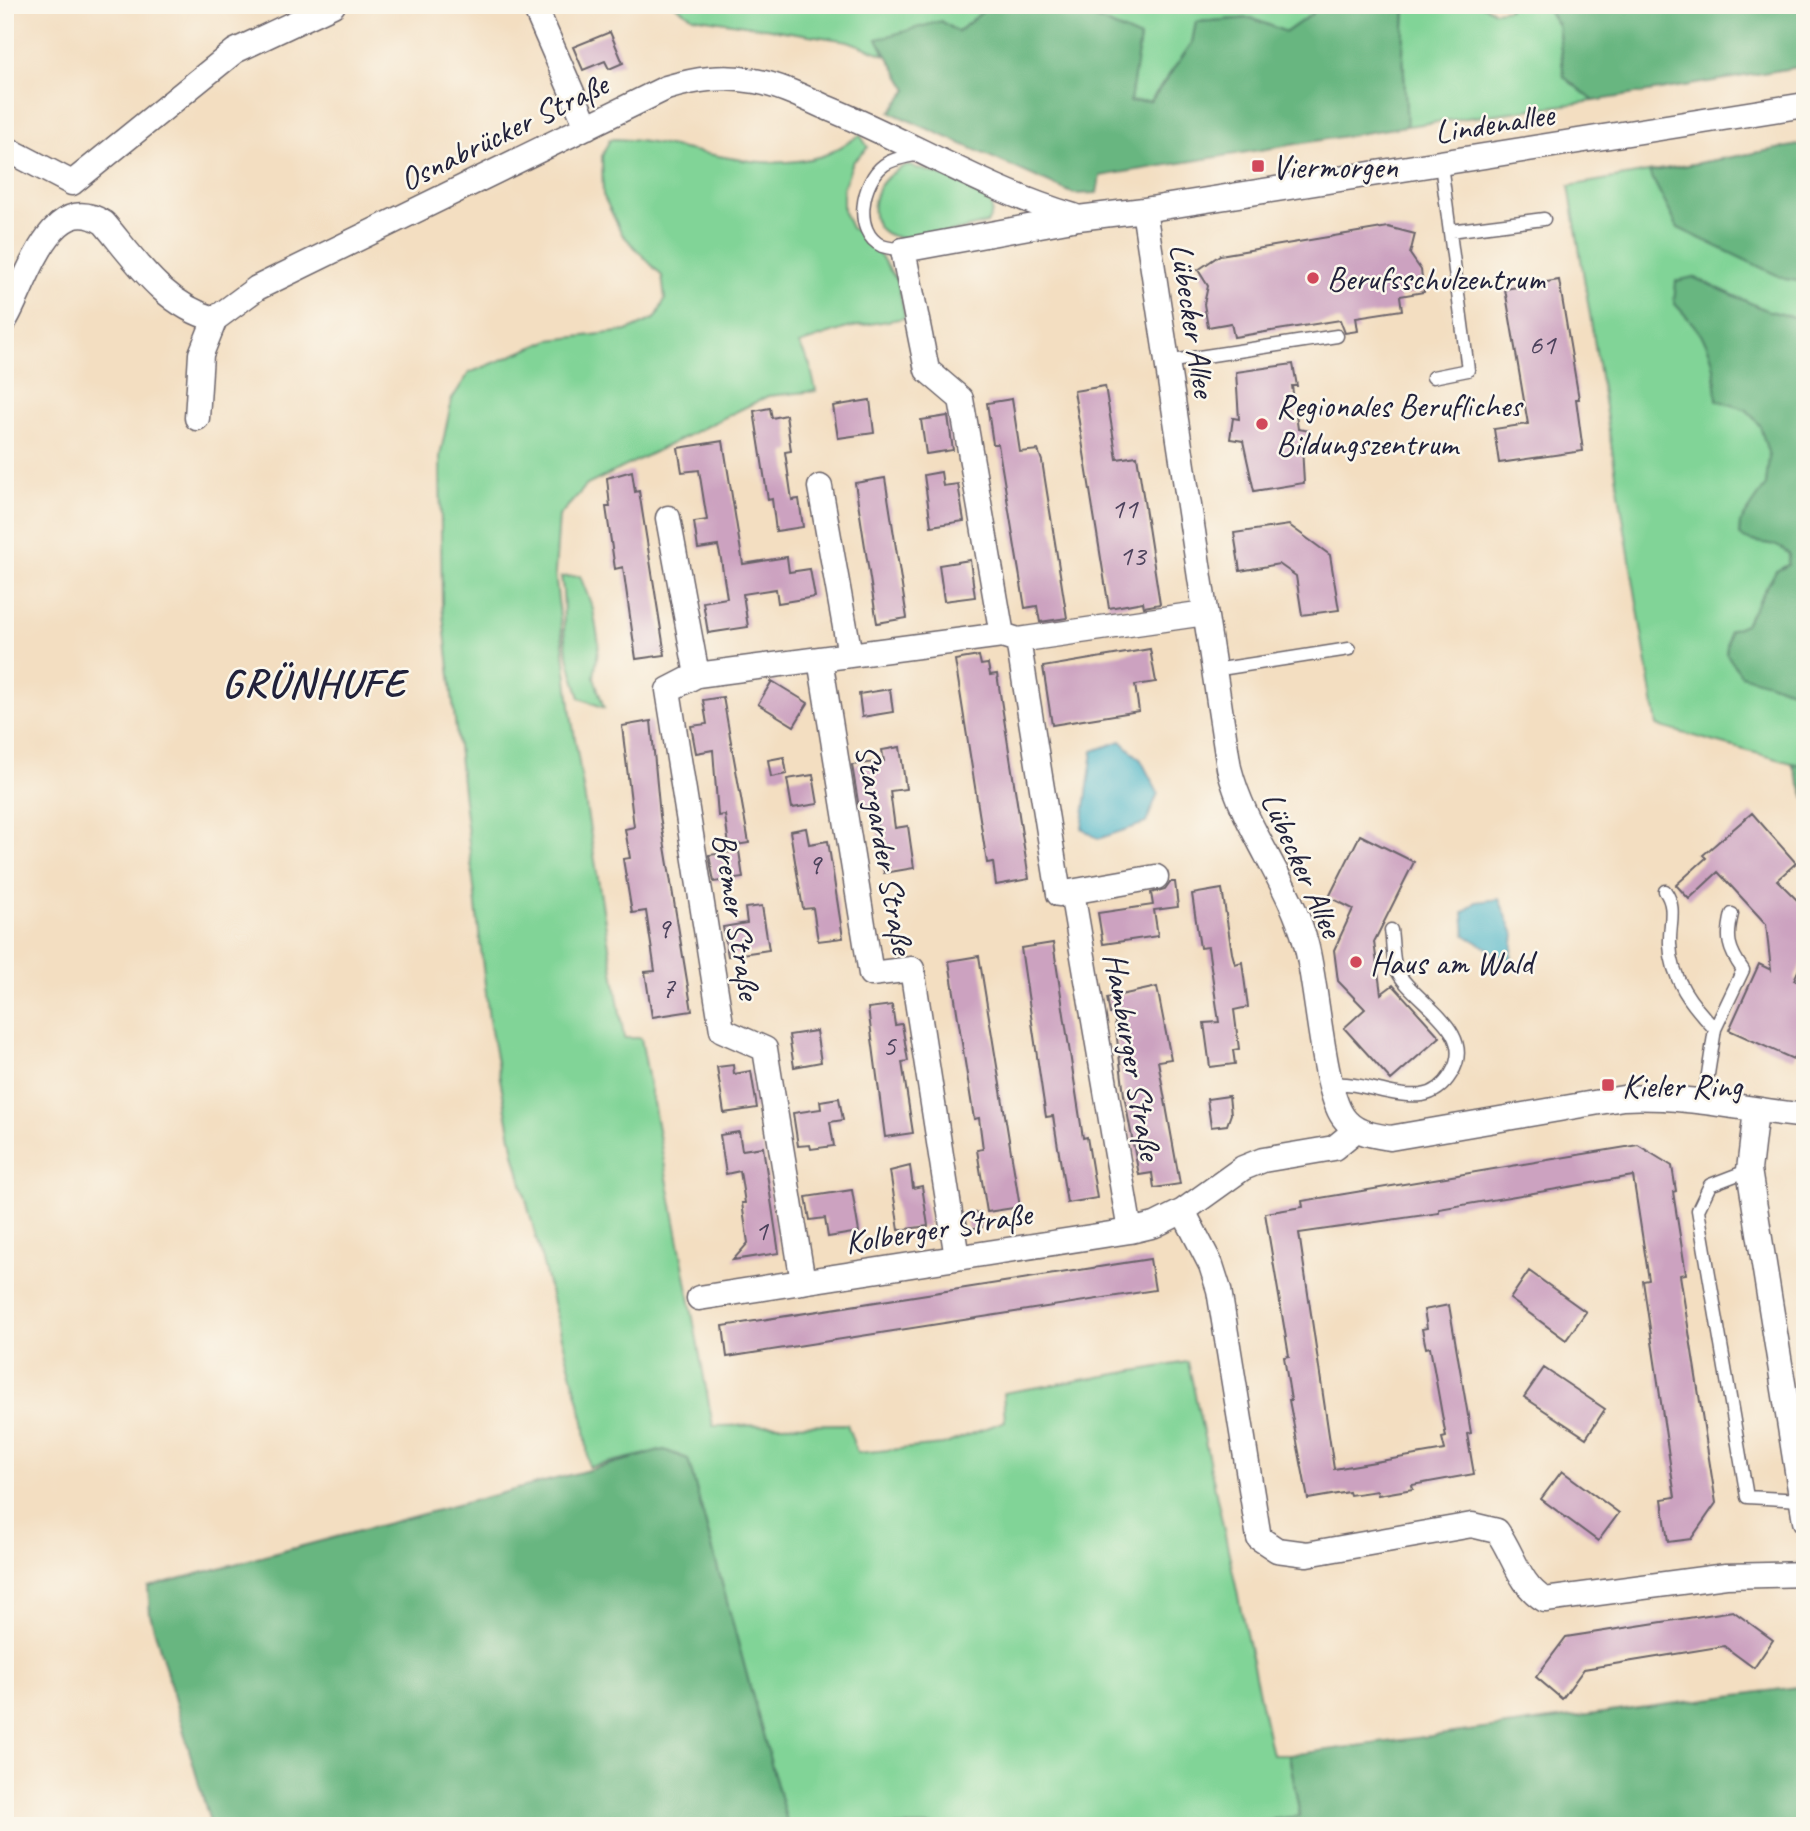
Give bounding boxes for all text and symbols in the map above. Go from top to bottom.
street label: Osnabrücker Straße [392,62,617,200]
street label: Lindenallee [1432,92,1559,153]
place label: Viermorgen [1272,146,1398,188]
marker: Viermorgen [1250,158,1266,174]
street label: Lübecker Allee [1160,240,1226,402]
place label: Berufsschulzentrum [1327,258,1546,300]
marker: Berufsschulzentrum [1305,270,1321,286]
house number: 61 [1529,325,1557,363]
place label: Regionales Berufliches Bildungszentrum [1276,385,1524,465]
marker: Regionales Berufliches Bildungszentrum [1254,416,1270,432]
house number: 11 [1111,489,1139,527]
house number: 13 [1119,536,1148,574]
district label: GRÜNHUFE [222,658,410,708]
street label: Stargarder Straße [846,741,925,959]
street label: Lübecker Allee [1251,785,1354,946]
street label: Bremer Straße [703,830,771,1004]
house number: 9 [807,845,823,883]
house number: 9 [656,909,672,947]
place label: Haus am Wald [1370,942,1538,984]
street label: Hamburger Straße [1094,950,1172,1165]
marker: Haus am Wald [1348,954,1364,970]
house number: 7 [661,968,676,1006]
house number: 5 [882,1026,897,1064]
place label: Kieler Ring [1622,1065,1744,1107]
marker: Kieler Ring [1600,1077,1616,1093]
street label: Kolberger Straße [842,1192,1037,1263]
house number: 1 [754,1211,769,1249]

